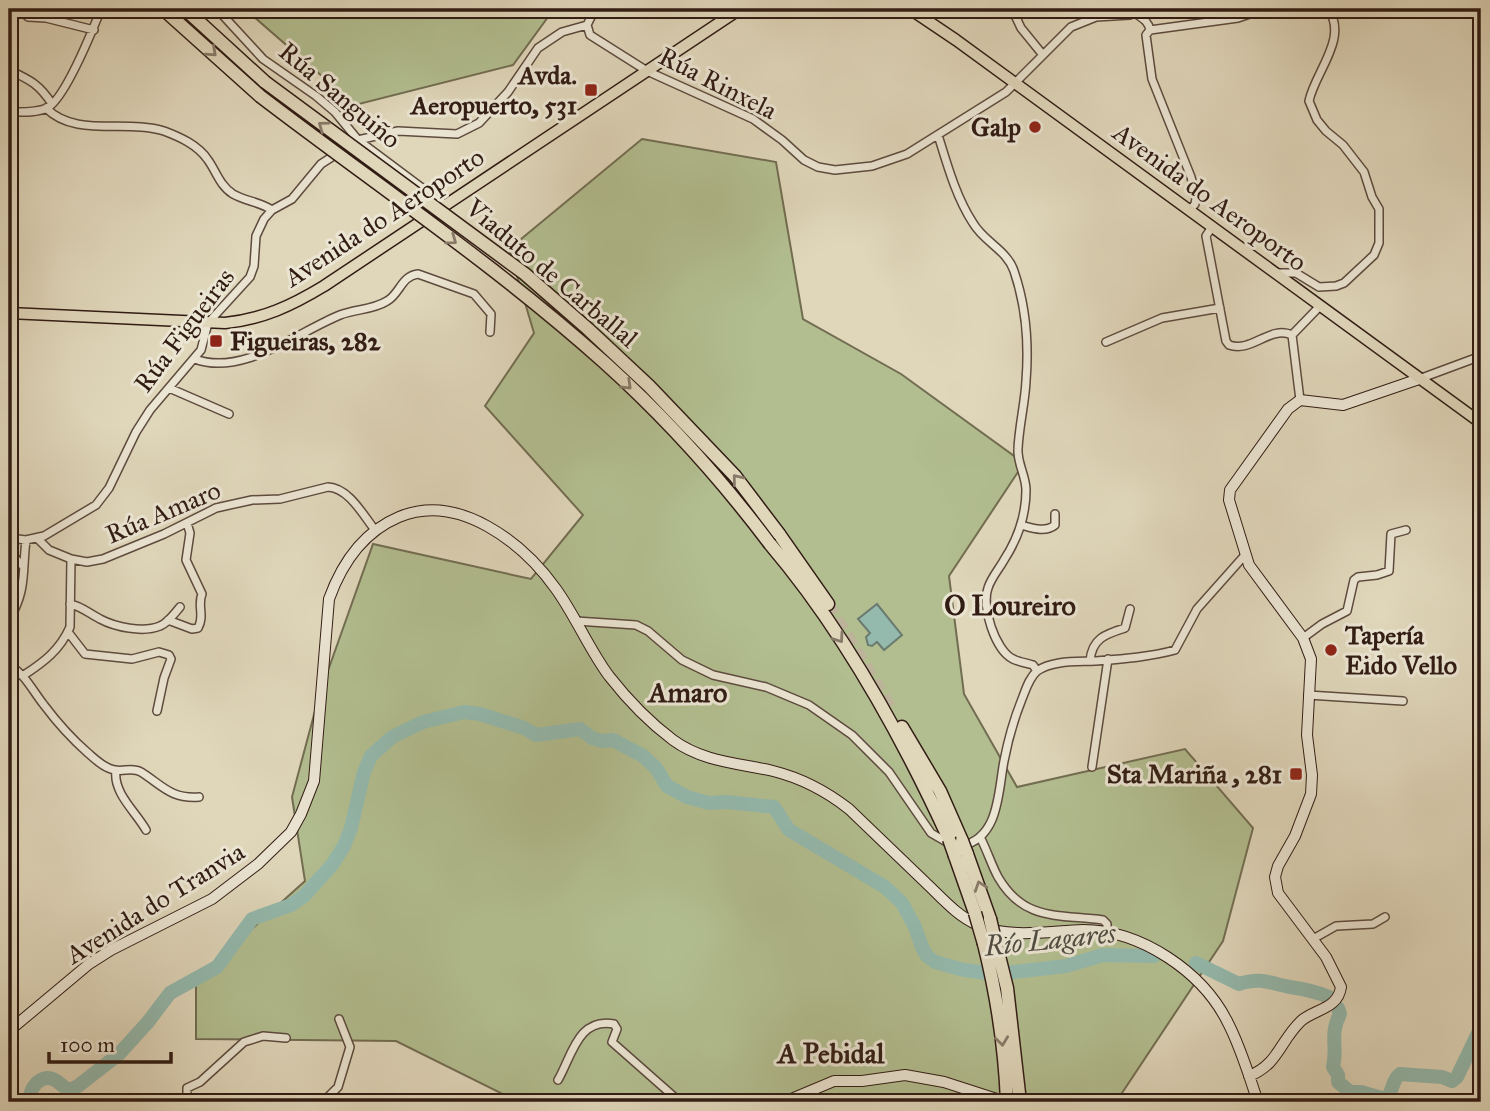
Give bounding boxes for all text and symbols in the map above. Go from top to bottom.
street label: Rúa Sanguiño [273,35,407,155]
street label: Rúa Rinxela [654,40,782,126]
one-way arrow [203,44,216,57]
place label: Avda. Aeropuerto, 531 [409,59,577,121]
marker: Avda. Aeropuerto, 531 [583,82,599,98]
place label: Galp [971,111,1021,143]
street label: Avenida do Aeroporto [1106,115,1313,278]
marker: Galp [1027,119,1043,135]
one-way arrow [318,122,331,134]
street label: Avenida do Aeroporto [277,140,490,294]
street label: Viaduto de Carballal [459,191,645,354]
one-way arrow [444,232,457,244]
street label: Rúa Figueiras [127,262,241,398]
place label: Figueiras, 282 [230,325,382,358]
marker: Figueiras, 282 [208,333,224,349]
one-way arrow [619,376,632,389]
street label: Rúa Amaro [101,473,225,551]
one-way arrow [733,475,745,488]
district label: O Loureiro [944,588,1076,623]
place label: Tapería Eido Vello [1344,619,1457,681]
one-way arrow [831,630,843,643]
marker: Tapería Eido Vello [1323,642,1339,658]
district label: Amaro [647,675,727,710]
place label: Sta Mariña , 281 [1107,758,1282,790]
marker: Sta Mariña , 281 [1288,766,1304,782]
street label: Avenida do Tranvia [59,835,250,971]
one-way arrow [974,881,988,893]
water label: Río Lagares [982,915,1118,964]
scale bar [49,1020,172,1064]
text: 100 m [60,1032,115,1058]
one-way arrow [994,1035,1009,1047]
district label: A Pebidal [776,1036,885,1071]

